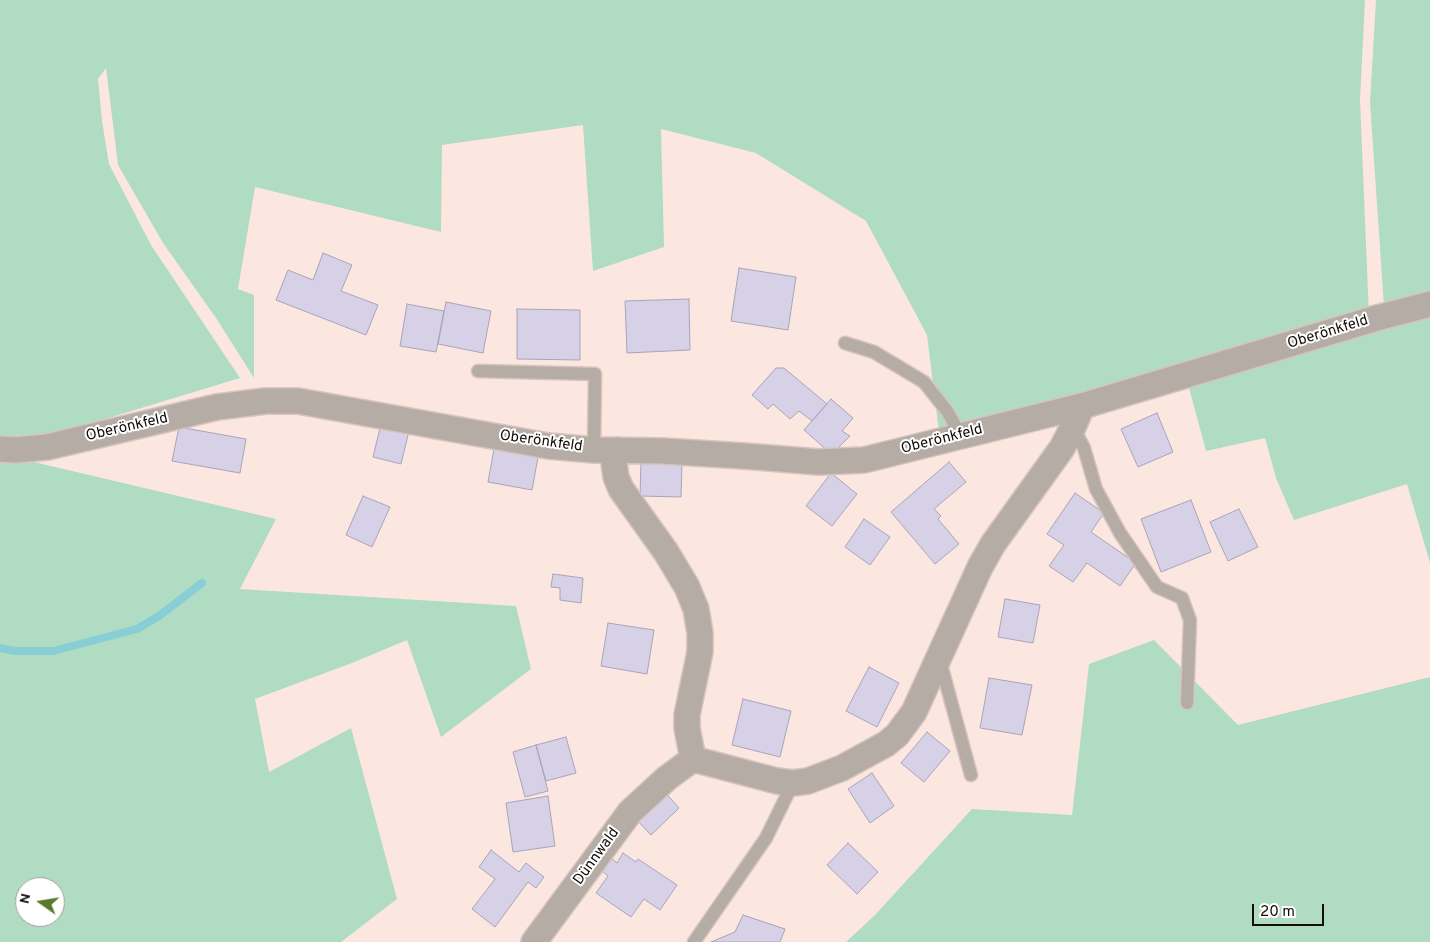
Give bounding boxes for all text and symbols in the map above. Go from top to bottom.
street label: Oberönkfeld [1285,312,1371,354]
street label: Oberönkfeld [84,410,170,446]
street label: Oberönkfeld [899,421,985,459]
street label: Oberönkfeld [498,427,584,457]
street label: Dünnwald [570,825,624,889]
north arrow [15,877,65,927]
text: N [16,892,35,906]
scale bar [1255,894,1328,926]
text: 20 m [1260,903,1295,922]

